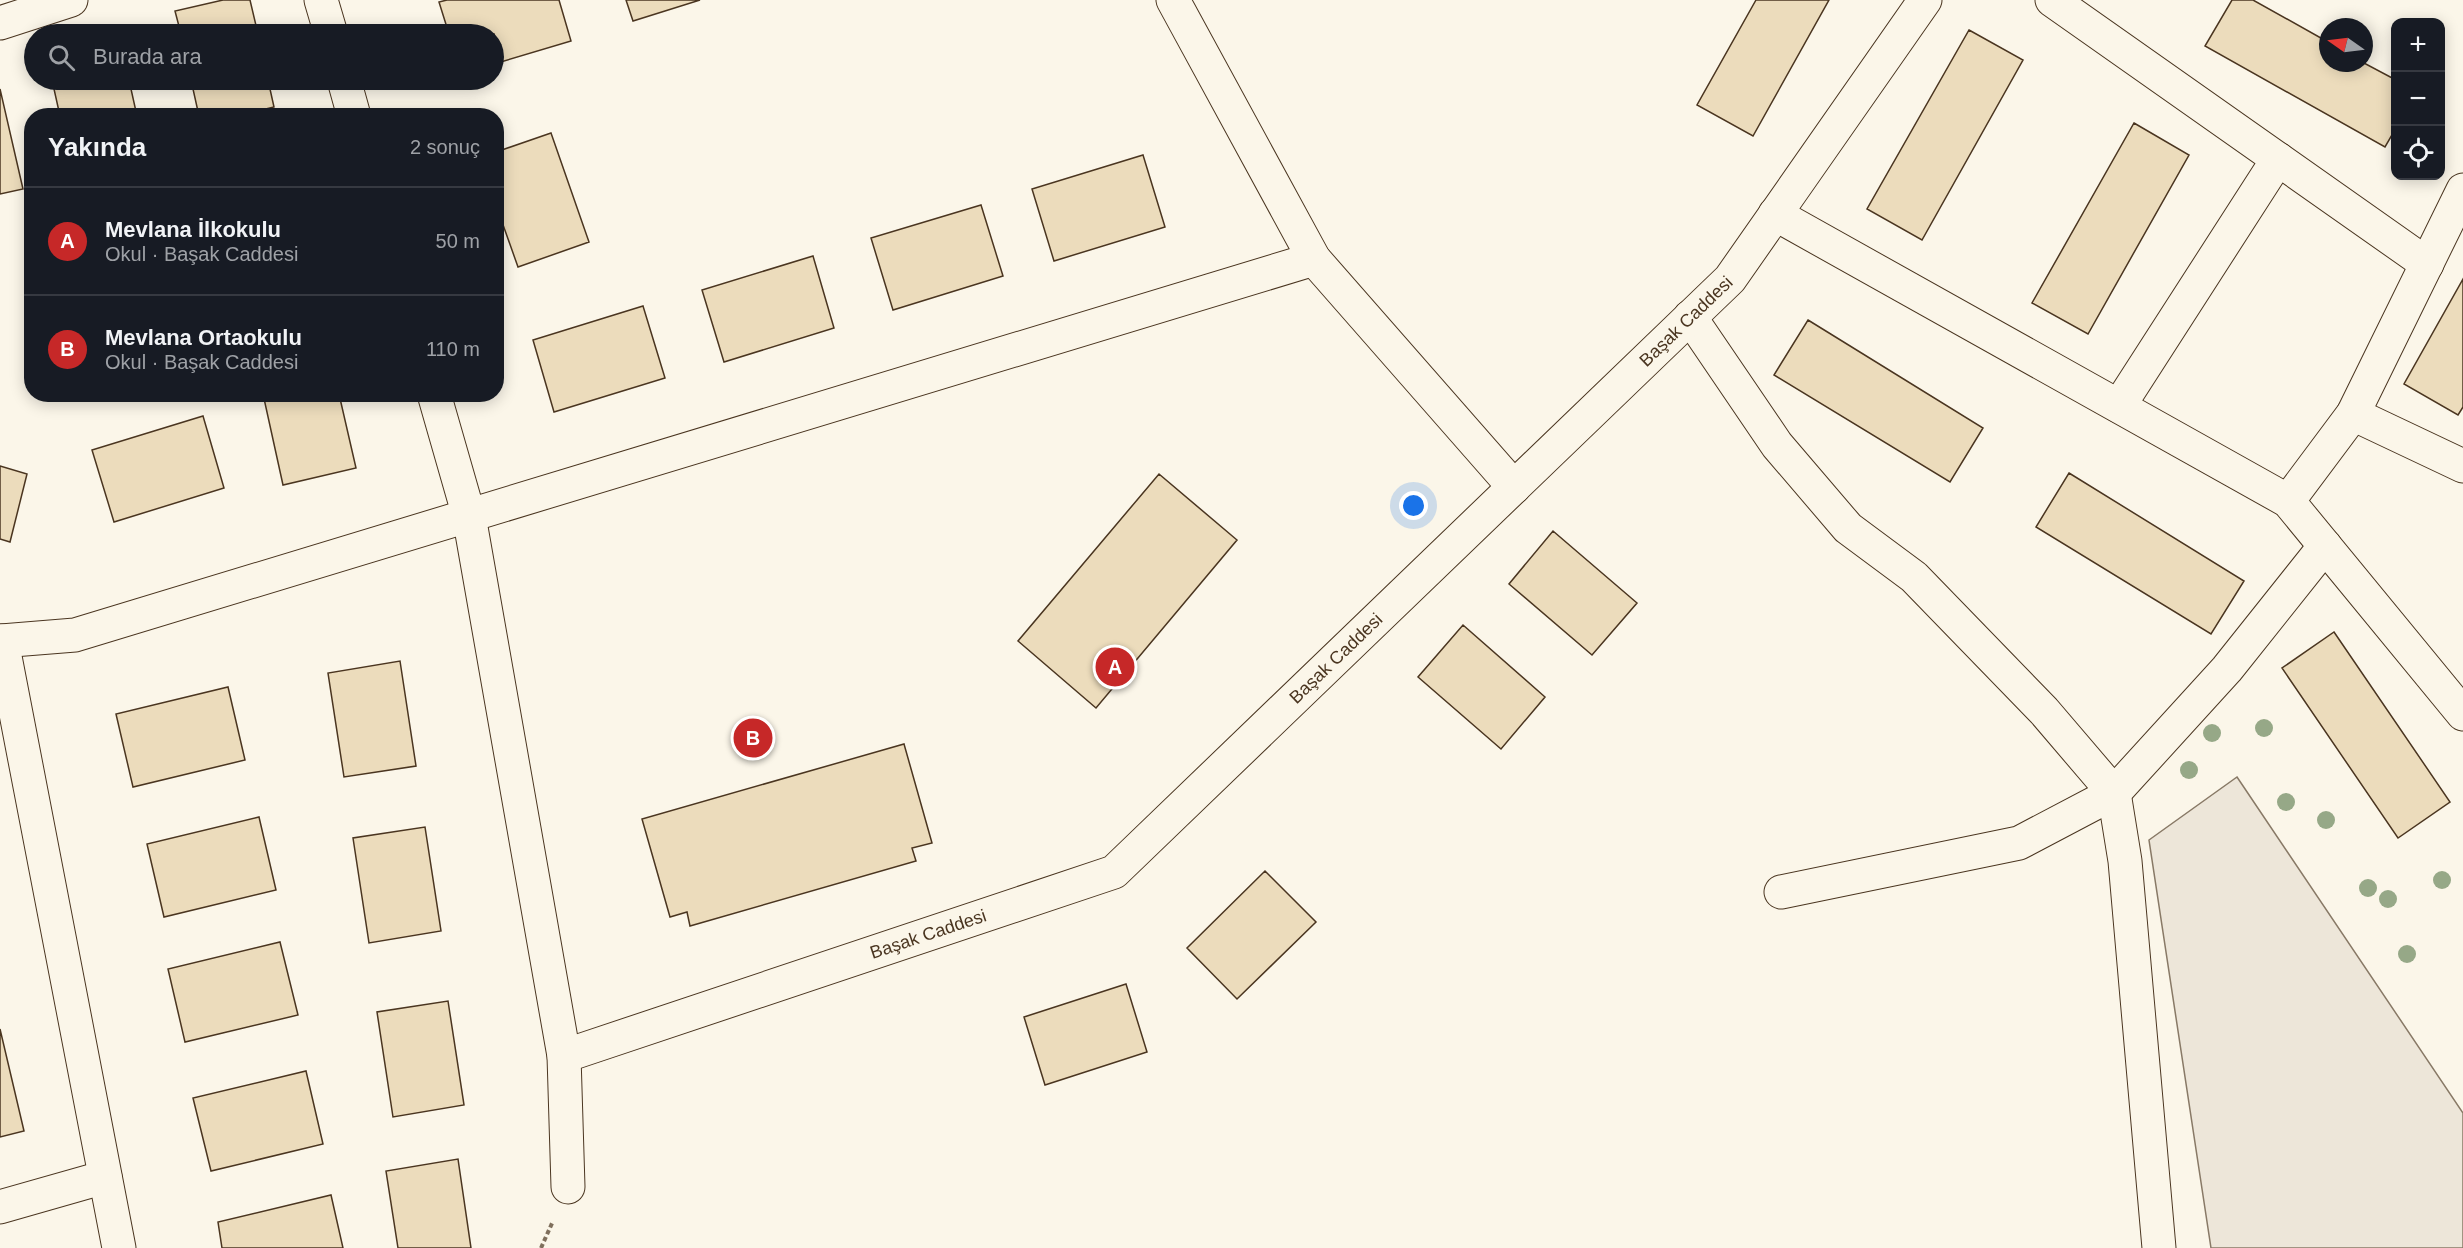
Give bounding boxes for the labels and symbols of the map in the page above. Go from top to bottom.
north arrow [2319,18,2373,72]
street label: Başak Caddesi [1635,272,1737,371]
your location [1399,491,1428,520]
street label: Başak Caddesi [1285,609,1386,708]
pin: A [1096,644,1134,690]
pin: B [734,716,772,760]
street label: Başak Caddesi [868,905,989,963]

